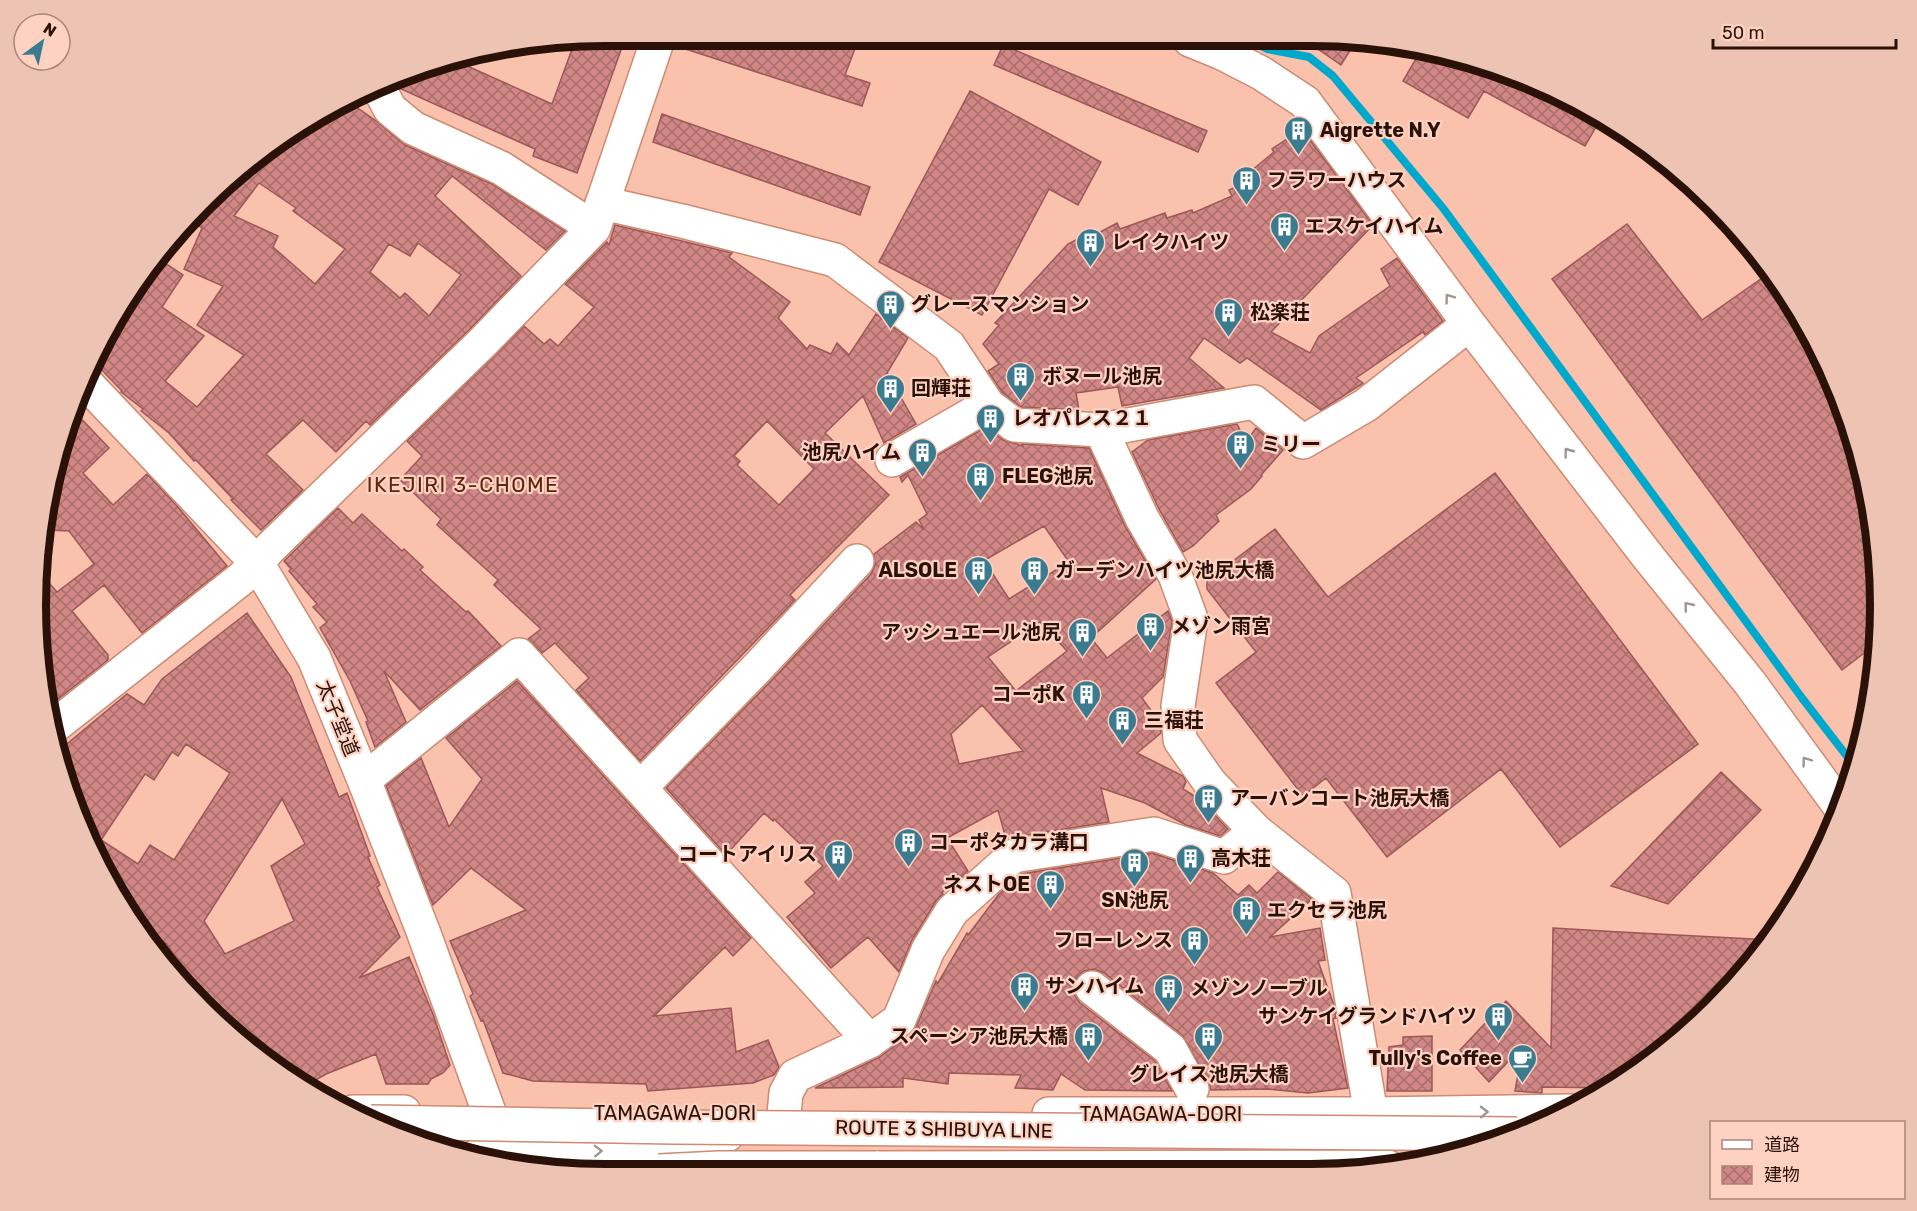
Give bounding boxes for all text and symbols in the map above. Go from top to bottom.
north arrow [12,12,72,72]
scale bar [1713,12,1896,50]
text: N [40,19,60,41]
text: 50 m [1722,22,1765,44]
building icon: Aigrette N.Y [1283,114,1315,156]
place label: Aigrette N.Y [1320,118,1441,142]
building icon: フラワーハウス [1230,164,1262,206]
place label: フラワーハウス [1267,168,1407,192]
building icon: エスケイハイム [1268,210,1300,252]
place label: エスケイハイム [1305,214,1443,238]
building icon: レイクハイツ [1074,226,1106,268]
place label: レイクハイツ [1111,230,1229,254]
building icon: グレースマンション [874,288,906,330]
place label: グレースマンション [911,292,1089,316]
one-way arrow [1446,293,1457,304]
building icon: 松楽荘 [1213,296,1245,338]
place label: 松楽荘 [1250,300,1310,324]
building icon: ボヌール池尻 [1005,360,1037,402]
place label: ボヌール池尻 [1042,364,1162,388]
building icon: 回輝荘 [874,372,906,414]
place label: 回輝荘 [911,376,971,400]
building icon: レオパレス２１ [975,402,1007,444]
place label: レオパレス２１ [1012,406,1152,430]
building icon: ミリー [1224,428,1256,470]
place label: ミリー [1261,432,1321,456]
building icon: 池尻ハイム [906,436,938,478]
place label: 池尻ハイム [802,440,901,464]
one-way arrow [1564,448,1575,459]
building icon: FLEG池尻 [965,460,997,502]
place label: FLEG池尻 [1002,464,1093,488]
district label: IKEJIRI 3-CHOME [367,472,559,497]
building icon: ALSOLE [962,554,994,596]
building icon: ガーデンハイツ池尻大橋 [1018,554,1050,596]
place label: ALSOLE [879,558,957,582]
place label: ガーデンハイツ池尻大橋 [1055,558,1275,582]
one-way arrow [1684,602,1695,613]
building icon: メゾン雨宮 [1134,610,1166,652]
place label: メゾン雨宮 [1171,614,1271,638]
building icon: アッシュエール池尻 [1066,616,1098,658]
place label: アッシュエール池尻 [881,620,1061,644]
street label: 太子堂道 [312,676,364,760]
building icon: コーポK [1070,678,1102,720]
place label: コーポK [992,682,1066,706]
building icon: 三福荘 [1107,704,1139,746]
place label: 三福荘 [1144,708,1204,732]
one-way arrow [1803,756,1814,767]
building icon: アーバンコート池尻大橋 [1193,782,1225,824]
place label: アーバンコート池尻大橋 [1230,786,1450,810]
building icon: コーポタカラ溝口 [892,826,924,868]
place label: コーポタカラ溝口 [929,830,1089,854]
building icon: コートアイリス [822,838,854,880]
place label: コートアイリス [678,842,817,866]
building icon: 高木荘 [1174,842,1206,884]
building icon: SN池尻 [1119,846,1151,888]
place label: 高木荘 [1211,846,1271,870]
building icon: ネストOE [1035,868,1067,910]
place label: ネストOE [943,872,1030,896]
place label: SN池尻 [1101,888,1169,912]
building icon: エクセラ池尻 [1230,894,1262,936]
place label: エクセラ池尻 [1267,898,1387,922]
building icon: フローレンス [1178,924,1210,966]
place label: フローレンス [1053,928,1173,952]
building icon: サンハイム [1008,970,1040,1012]
building icon: メゾンノーブル [1153,972,1185,1014]
place label: サンハイム [1045,974,1144,998]
place label: メゾンノーブル [1190,976,1328,1000]
building icon: サンケイグランドハイツ [1482,1000,1514,1042]
place label: サンケイグランドハイツ [1258,1004,1477,1028]
building icon: スペーシア池尻大橋 [1073,1020,1105,1062]
building icon: グレイス池尻大橋 [1193,1020,1225,1062]
place label: スペーシア池尻大橋 [890,1024,1068,1048]
cafe icon: Tully's Coffee [1507,1042,1539,1084]
place label: Tully's Coffee [1368,1046,1502,1070]
place label: グレイス池尻大橋 [1129,1062,1289,1086]
street label: TAMAGAWA-DORI [594,1101,756,1125]
street label: TAMAGAWA-DORI [1080,1102,1242,1126]
one-way arrow [1480,1106,1489,1118]
street label: ROUTE 3 SHIBUYA LINE [835,1115,1053,1143]
legend [1710,1121,1905,1199]
text: 道路 [1764,1134,1800,1156]
one-way arrow [594,1145,603,1158]
text: 建物 [1764,1164,1800,1186]

